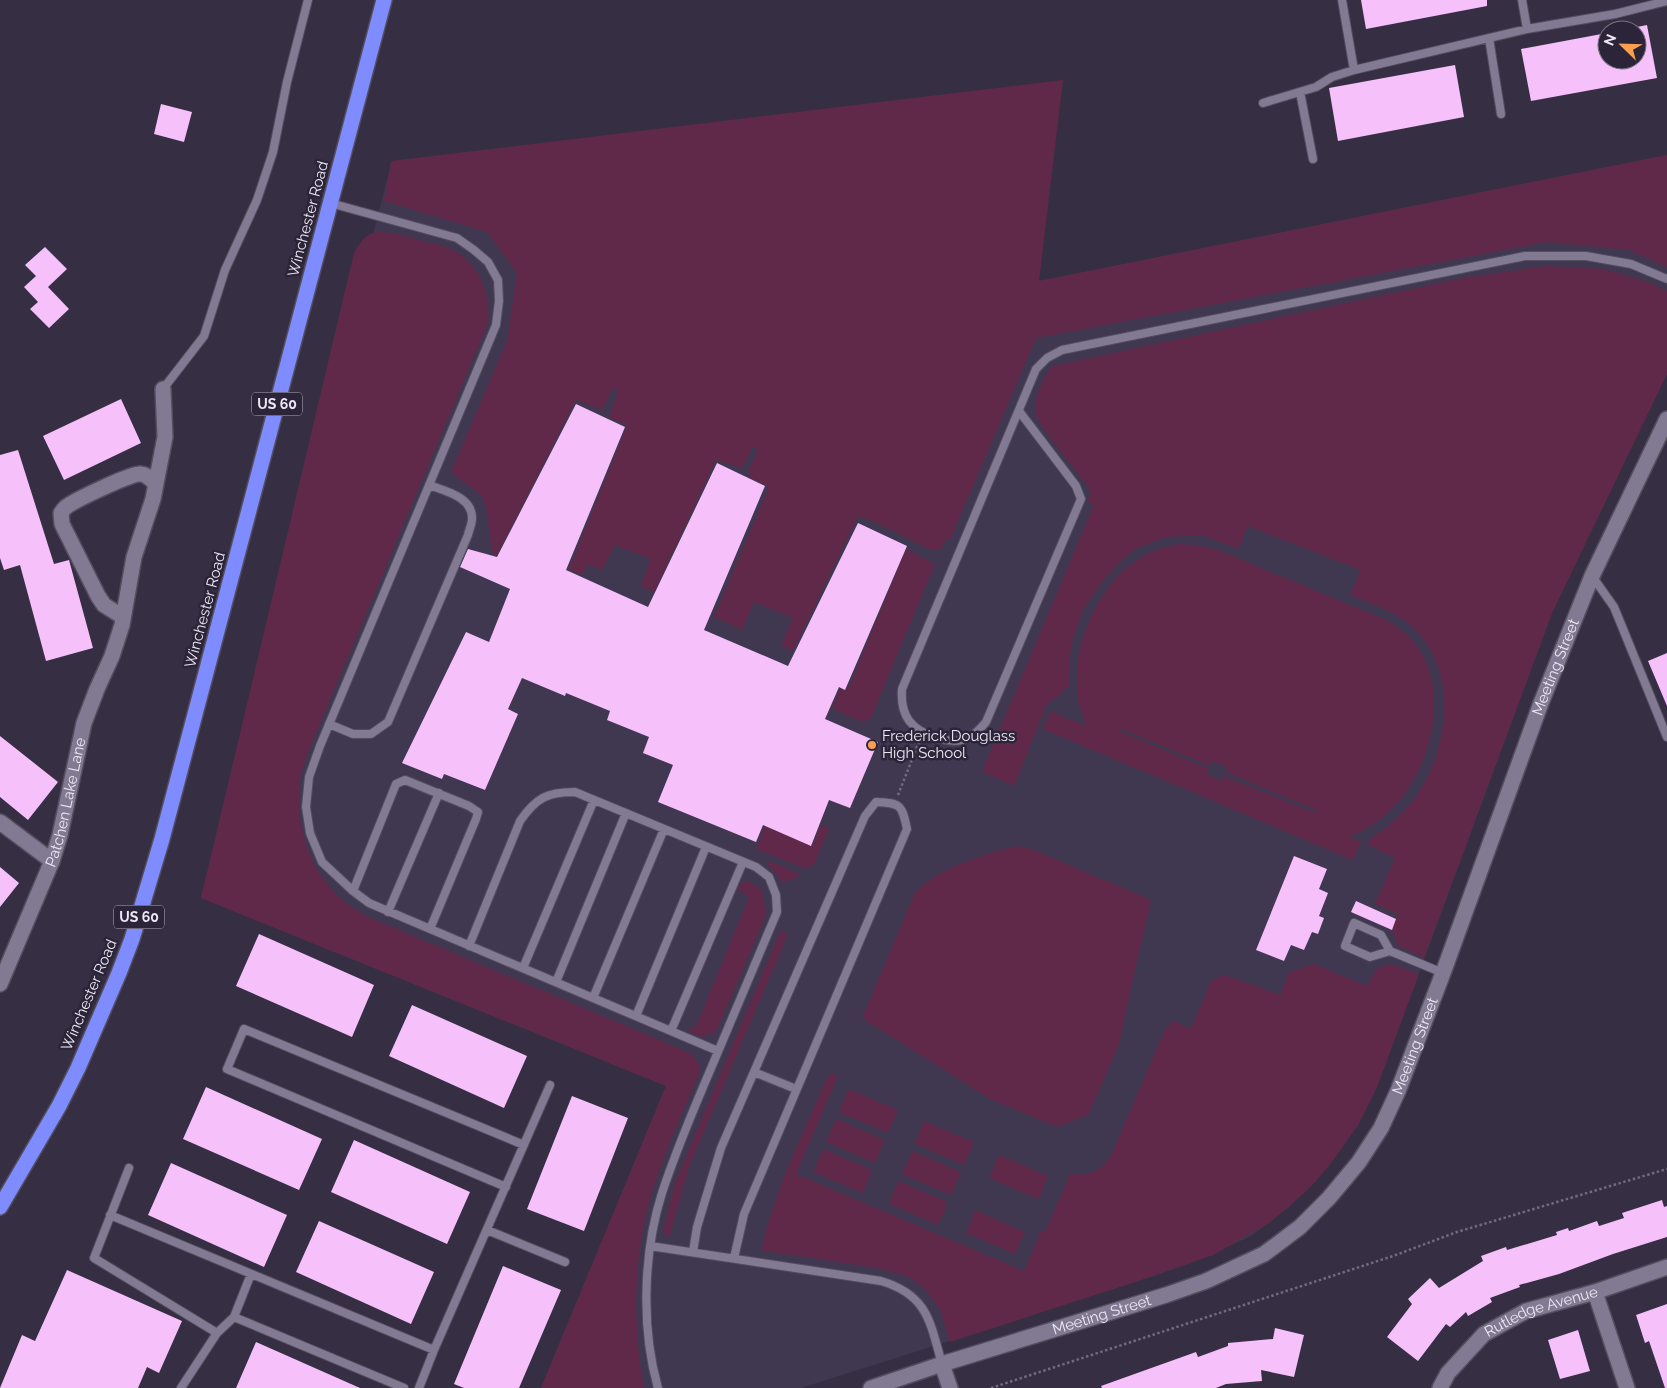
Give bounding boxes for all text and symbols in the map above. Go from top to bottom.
north arrow [1597,20,1647,70]
text: N [1601,32,1619,48]
street label: Winchester Road [284,159,332,279]
road number: US 60 [252,392,302,416]
street label: Winchester Road [181,550,229,670]
street label: Meeting Street [1528,616,1583,718]
place label: Frederick Douglass High School [882,727,1015,762]
street label: Patchen Lake Lane [41,736,90,870]
marker: Frederick Douglass High School [866,739,878,751]
road number: US 60 [114,906,164,929]
street label: Winchester Road [57,937,121,1053]
street label: Meeting Street [1389,995,1442,1097]
street label: Rutledge Avenue [1481,1283,1600,1341]
street label: Meeting Street [1050,1291,1153,1338]

